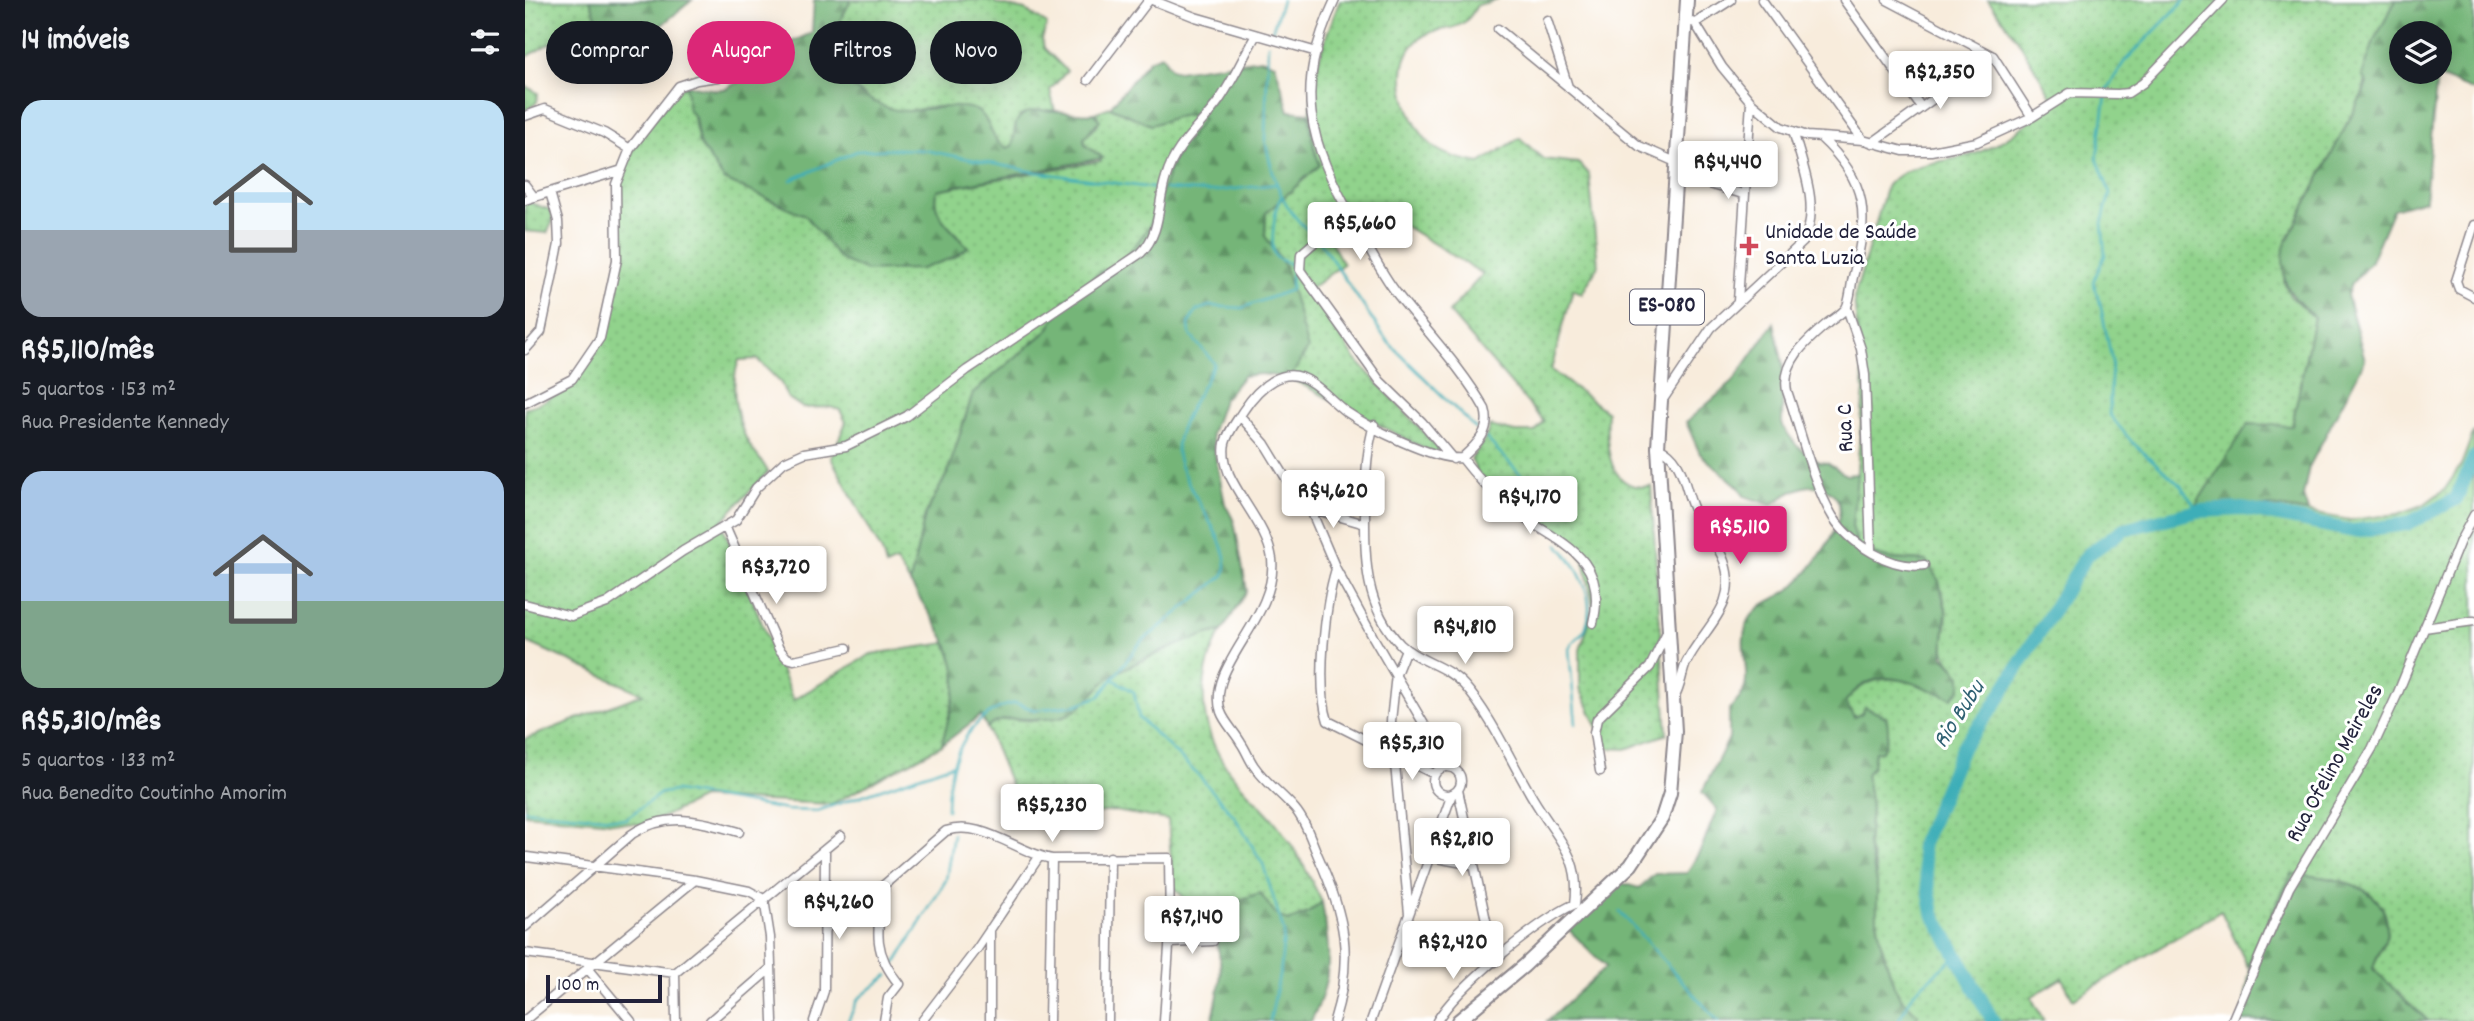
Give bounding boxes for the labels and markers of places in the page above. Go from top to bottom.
pin: R$2,350 [1875,52,2005,111]
pin: R$4,440 [1663,142,1793,201]
pin: R$5,660 [1295,202,1425,262]
place label: Unidade de Saúde Santa Luzia [1765,217,1917,276]
marker: Unidade de Saúde Santa Luzia [1739,236,1759,256]
pin: R$4,620 [1268,470,1398,530]
pin: R$4,170 [1465,476,1595,536]
pin: R$5,110 [1675,506,1805,566]
pin: R$3,720 [711,546,841,606]
pin: R$4,810 [1400,606,1530,666]
pin: R$5,310 [1347,722,1477,782]
pin: R$5,230 [987,784,1117,844]
pin: R$2,810 [1397,818,1527,878]
pin: R$4,260 [774,881,904,941]
pin: R$7,140 [1127,897,1257,956]
pin: R$2,420 [1388,922,1518,981]

